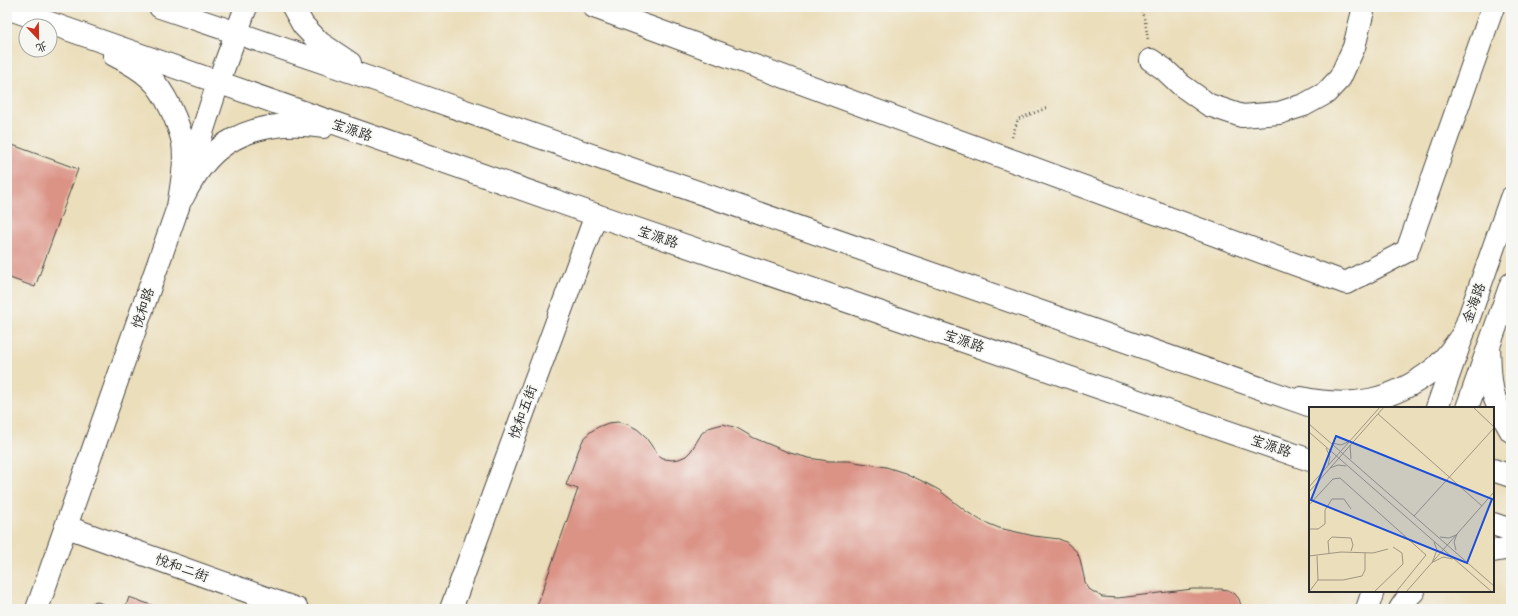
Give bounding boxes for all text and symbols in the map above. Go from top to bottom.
north arrow [18,18,58,58]
text: 北 [34,39,49,56]
street label: 宝源路 [329,115,375,145]
street label: 宝源路 [635,222,681,252]
street label: 金海路 [1459,280,1489,326]
street label: 悦和路 [128,285,158,331]
street label: 宝源路 [941,326,987,356]
street label: 悦和五街 [505,383,541,441]
inset map [1309,407,1494,592]
street label: 宝源路 [1248,431,1294,461]
street label: 悦和二街 [153,550,211,586]

